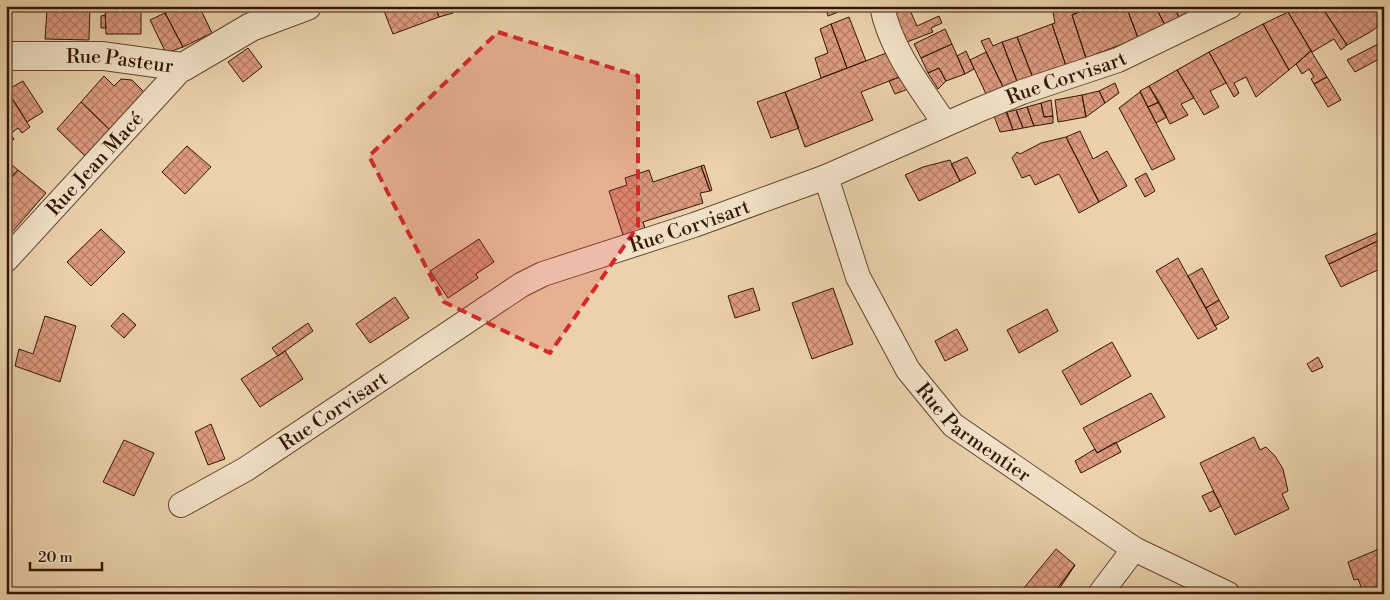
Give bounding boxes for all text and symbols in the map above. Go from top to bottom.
street label: Rue Pasteur [66,45,175,80]
street label: Rue Corvisart [1003,47,1131,111]
street label: Rue Jean Macé [42,107,150,222]
street label: Rue Corvisart [627,195,754,259]
street label: Rue Corvisart [275,367,393,457]
street label: Rue Parmentier [910,378,1035,489]
scale bar [30,540,102,572]
text: 20 m [38,548,73,567]

